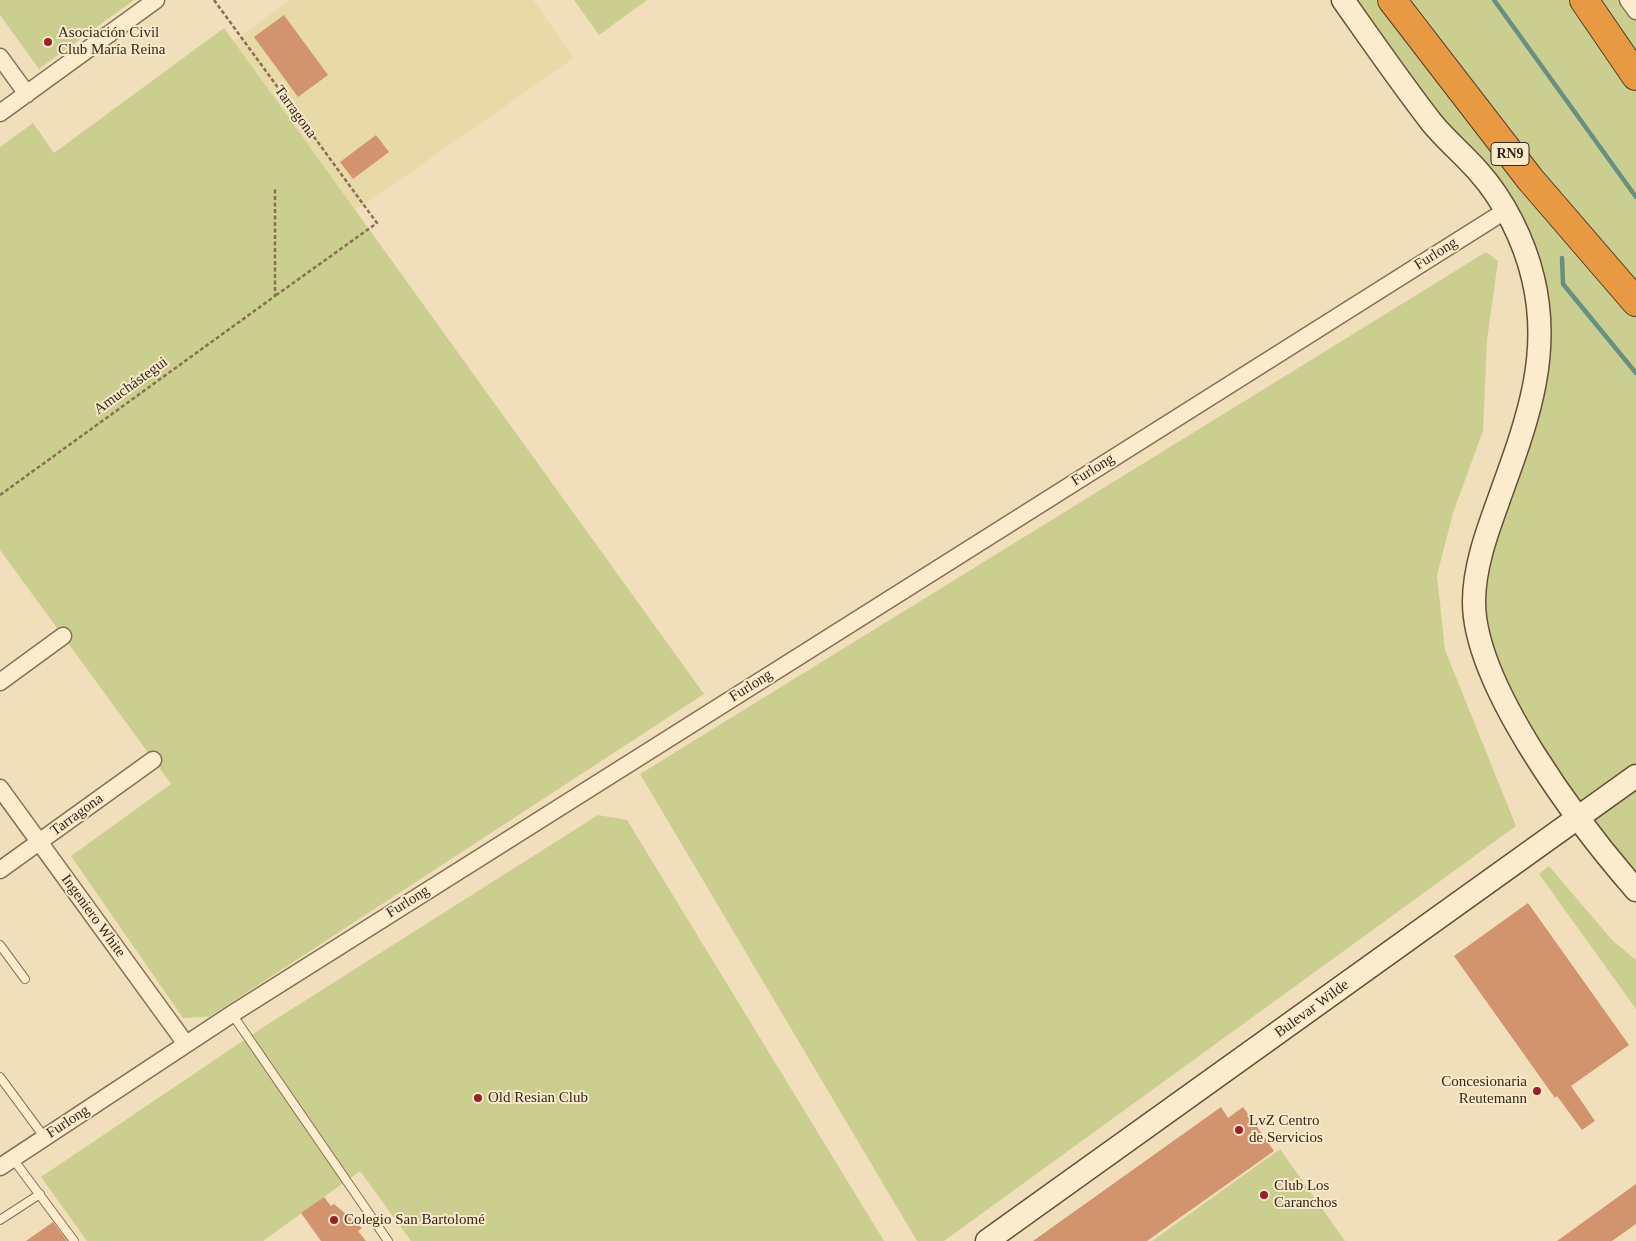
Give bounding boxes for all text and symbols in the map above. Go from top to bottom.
place label: Asociación Civil Club María Reina [58,24,165,59]
marker: Asociación Civil Club María Reina [42,36,54,48]
street label: Tarragona [270,82,320,142]
road number: RN9 [1491,142,1529,166]
street label: Furlong [1411,234,1461,274]
street label: Amuchástegui [91,353,171,419]
street label: Furlong [1068,450,1118,490]
street label: Furlong [726,666,776,706]
street label: Tarragona [47,790,107,840]
street label: Ingeniero White [57,871,129,961]
street label: Furlong [383,882,433,922]
street label: Bulevar Wilde [1271,976,1353,1042]
place label: Concesionaria Reutemann [1441,1073,1527,1108]
marker: Concesionaria Reutemann [1531,1085,1543,1097]
place label: Old Resian Club [488,1089,588,1107]
marker: Old Resian Club [472,1092,484,1104]
street label: Furlong [43,1102,93,1142]
place label: LvZ Centro de Servicios [1249,1112,1323,1147]
marker: LvZ Centro de Servicios [1233,1124,1245,1136]
place label: Club Los Caranchos [1274,1177,1337,1212]
marker: Club Los Caranchos [1258,1189,1270,1201]
place label: Colegio San Bartolomé [344,1211,485,1229]
marker: Colegio San Bartolomé [328,1214,340,1226]

